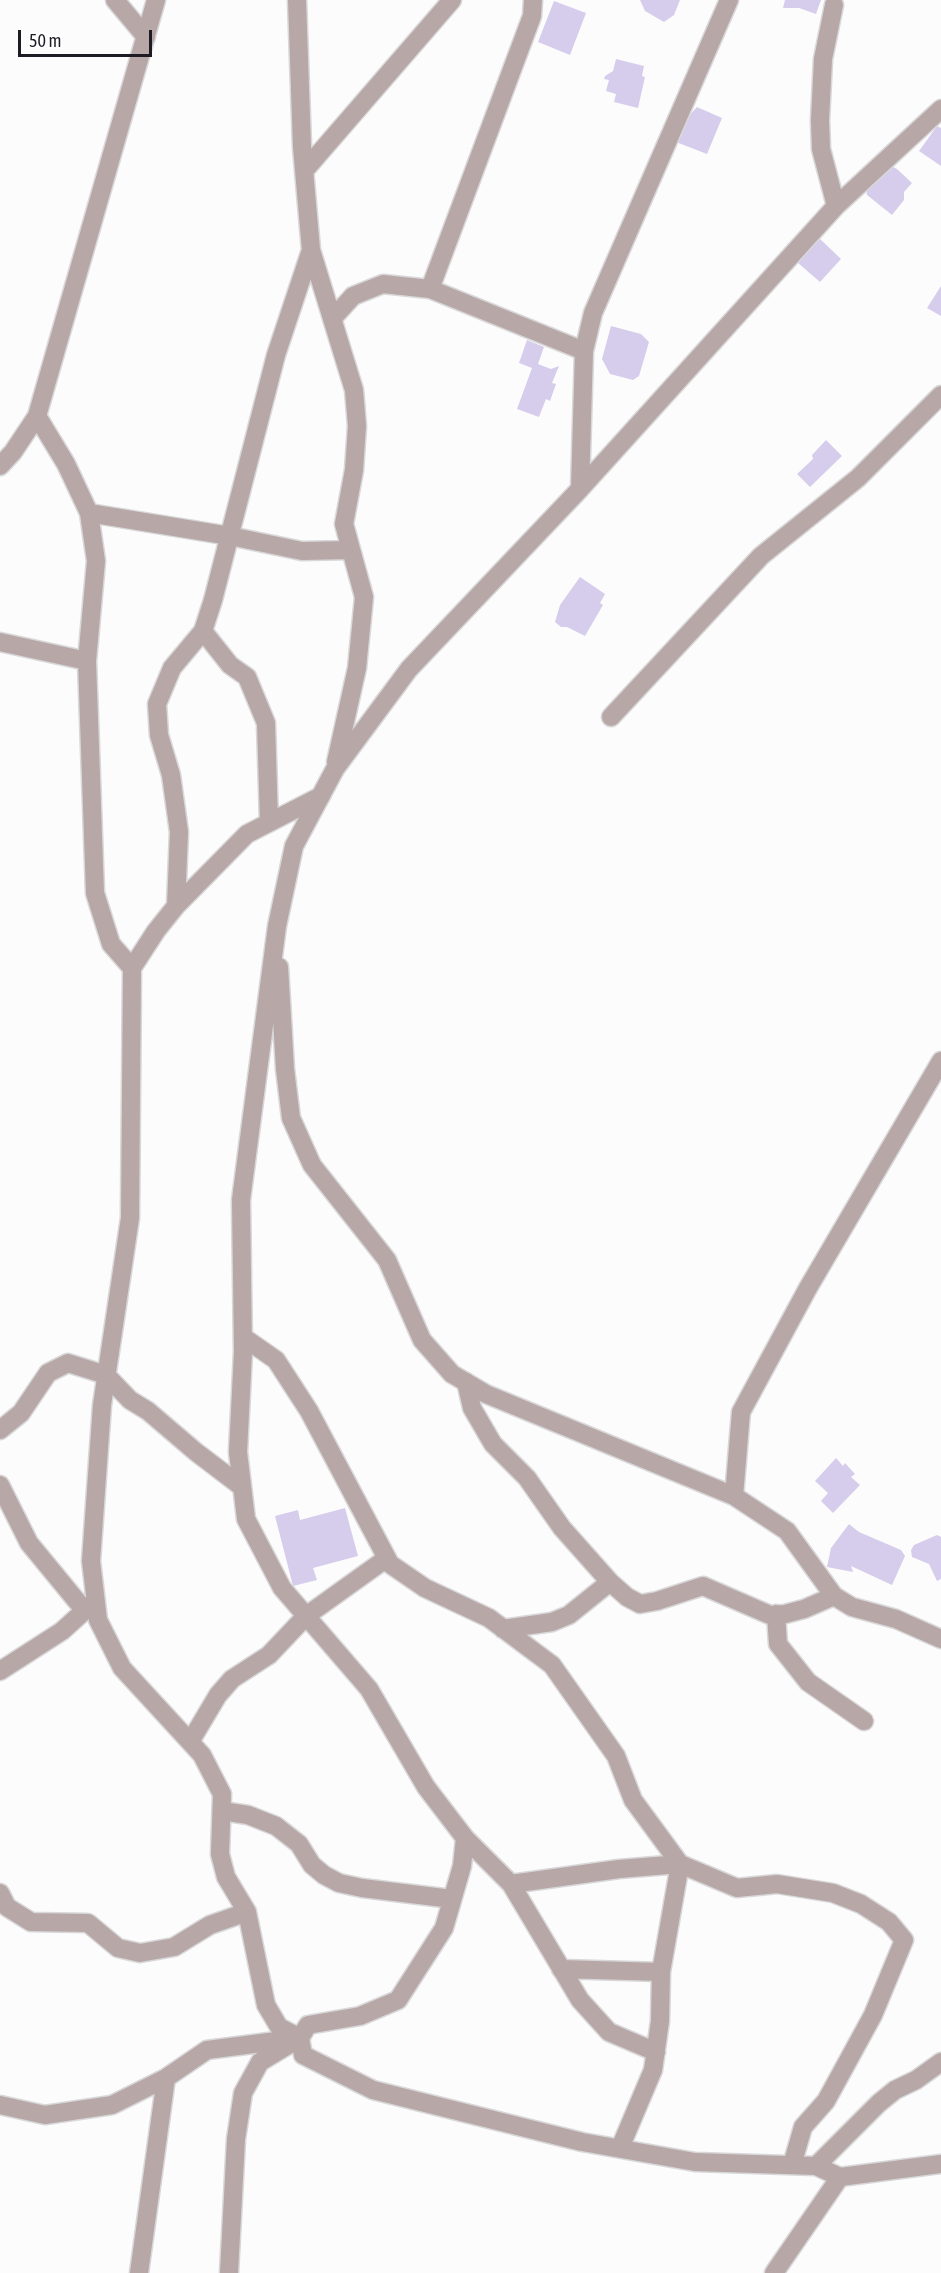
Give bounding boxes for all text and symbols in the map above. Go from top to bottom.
scale bar [21,18,154,56]
text: 50 m [29,30,61,51]

